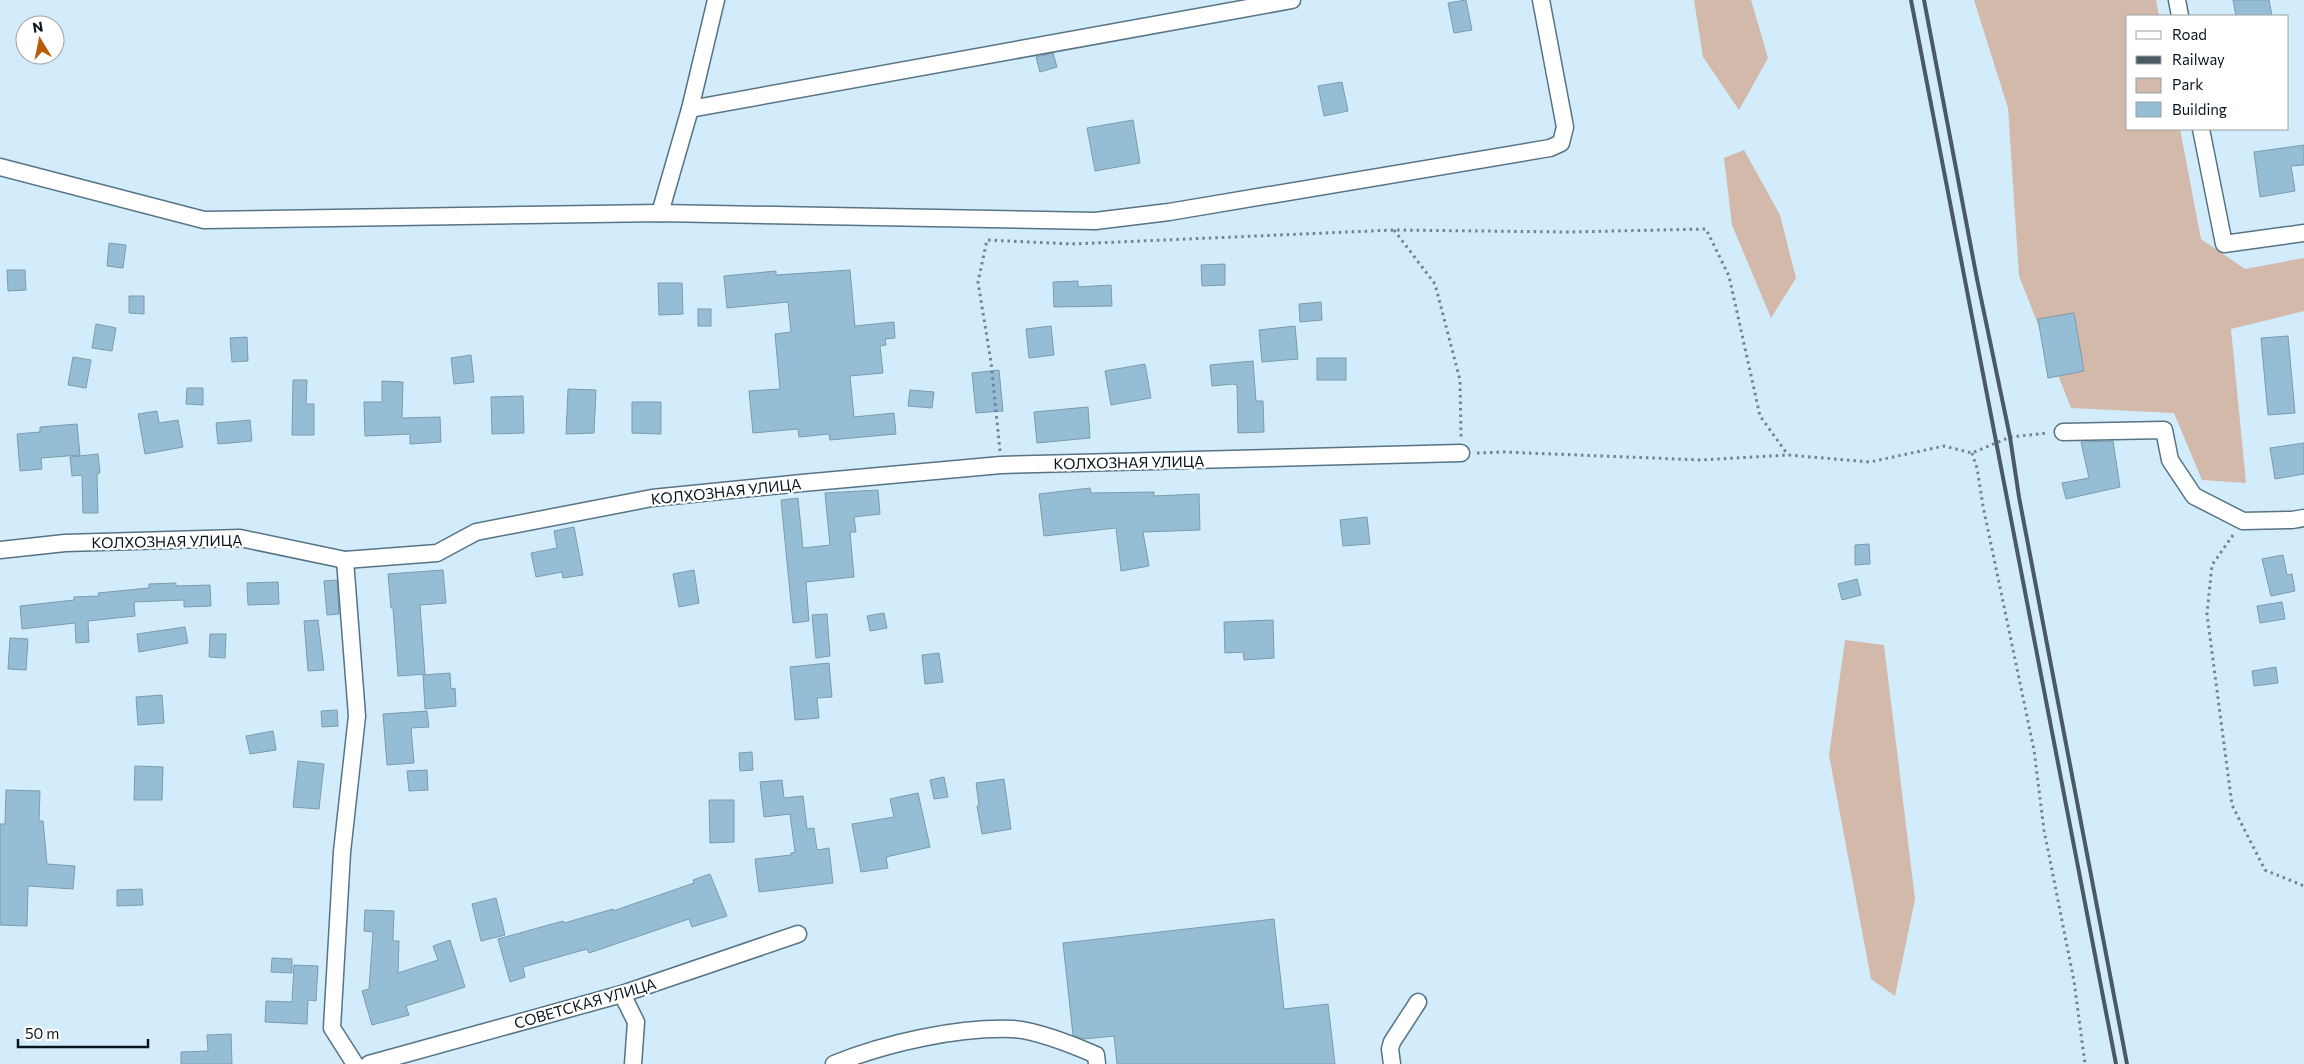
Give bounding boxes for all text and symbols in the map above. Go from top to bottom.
north arrow [15,15,65,65]
legend [2126,15,2289,130]
text: N [31,17,44,36]
text: Road [2172,25,2207,43]
text: Railway [2172,50,2225,68]
text: Park [2172,75,2203,93]
text: Building [2172,100,2227,118]
street label: КОЛХОЗНАЯ УЛИЦА [1053,452,1205,472]
street label: КОЛХОЗНАЯ УЛИЦА [650,474,802,508]
street label: КОЛХОЗНАЯ УЛИЦА [91,531,243,551]
street label: СОВЕТСКАЯ УЛИЦА [512,974,658,1032]
scale bar [18,1016,148,1048]
text: 50 m [25,1024,59,1042]

